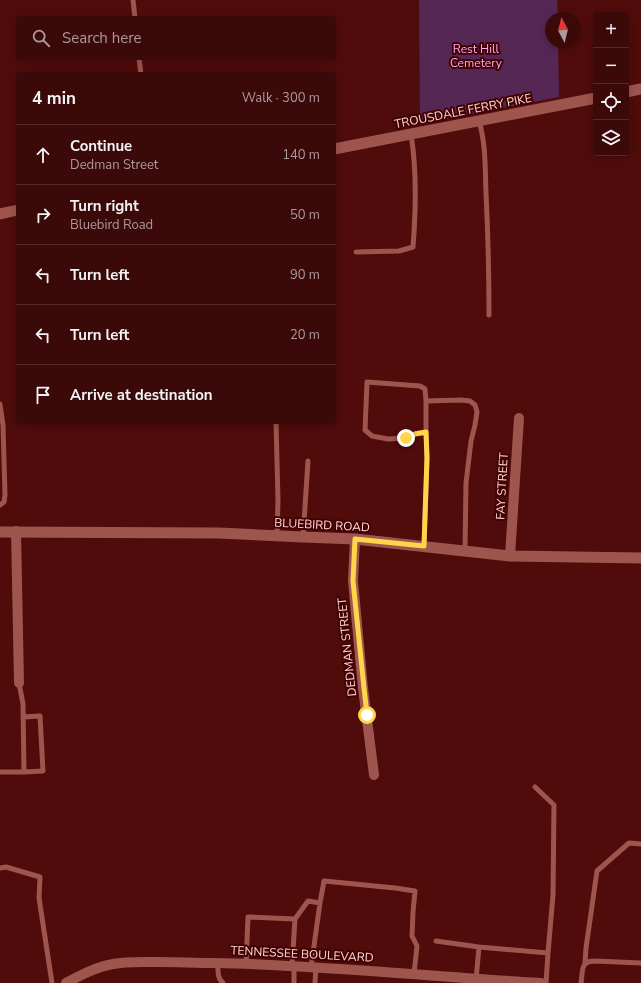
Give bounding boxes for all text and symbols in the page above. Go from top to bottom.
north arrow [545,12,581,48]
map controls [593,12,629,156]
button: + [593,12,629,48]
search box [16,16,336,60]
icon: search [30,27,52,49]
text: Search here [62,28,142,48]
park label: Rest Hill Cemetery [450,41,503,71]
button: − [593,48,629,84]
button: locate [593,84,629,120]
text: 4 min [32,87,76,110]
text: Walk · 300 m [242,89,320,107]
street label: TROUSDALE FERRY PIKE [393,90,533,132]
button: layers [593,120,629,156]
text: Continue [70,136,132,156]
icon: ahead [32,144,54,166]
text: 140 m [282,146,320,164]
text: Dedman Street [70,156,158,174]
text: Turn right [70,196,139,216]
icon: right [32,204,54,226]
text: 50 m [290,206,320,224]
text: Bluebird Road [70,216,153,234]
icon: left [32,264,54,286]
text: Turn left [70,265,129,285]
text: 90 m [290,266,320,284]
icon: left [32,324,54,346]
text: Turn left [70,325,129,345]
text: 20 m [290,326,320,344]
icon: arrive [32,384,54,406]
text: Arrive at destination [70,385,213,405]
route end [397,429,415,447]
street label: FAY STREET [492,451,512,520]
street label: BLUEBIRD ROAD [274,515,370,536]
street label: DEDMAN STREET [334,596,360,697]
route start [358,706,376,724]
street label: TENNESSEE BOULEVARD [230,942,374,966]

